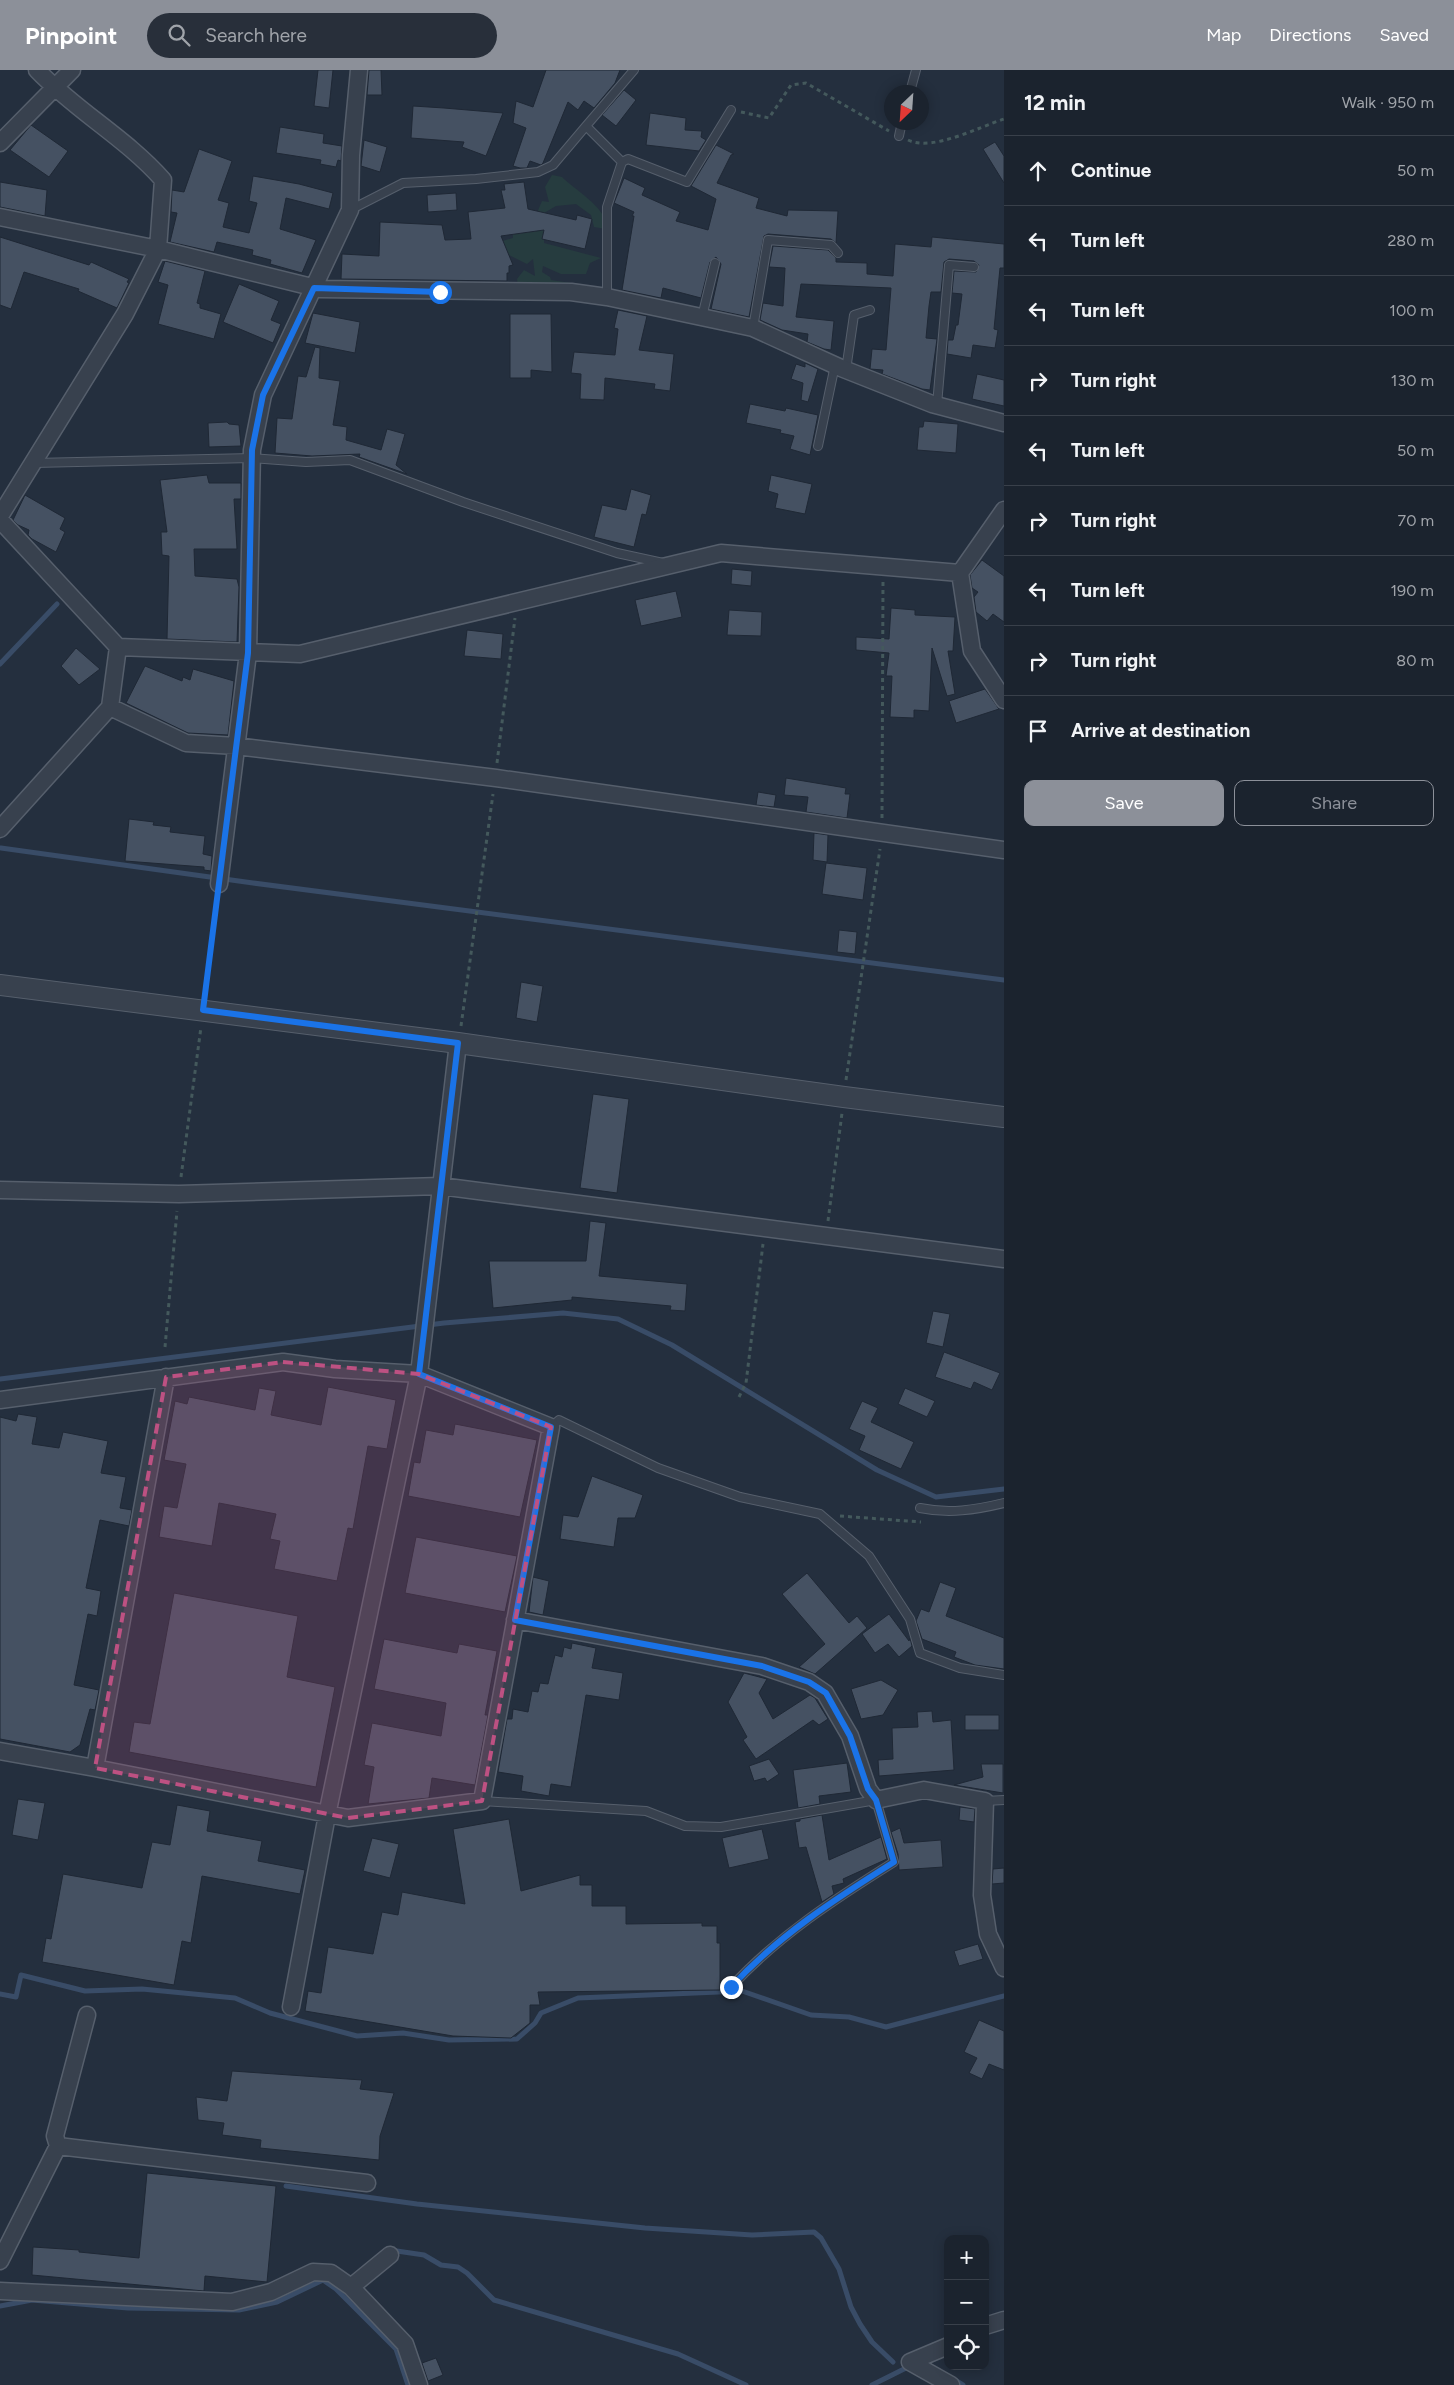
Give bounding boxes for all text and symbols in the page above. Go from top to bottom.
search box [147,13,497,58]
text: Pinpoint [25,21,117,50]
icon: search [165,21,193,49]
text: Search here [205,24,307,47]
text: Map [1206,24,1241,46]
text: Directions [1269,24,1351,46]
text: Saved [1379,24,1429,46]
north arrow [884,85,929,130]
text: 12 min [1024,90,1086,115]
text: Walk · 950 m [1342,93,1434,112]
icon: ahead [1024,157,1052,185]
text: Continue [1071,159,1151,182]
text: 50 m [1397,161,1434,180]
icon: left [1024,227,1052,255]
text: Turn left [1071,229,1145,252]
text: 280 m [1387,231,1434,250]
route start [429,281,452,304]
icon: left [1024,297,1052,325]
text: Turn left [1071,299,1145,322]
text: 100 m [1389,301,1434,320]
icon: right [1024,367,1052,395]
text: Turn right [1071,369,1157,392]
text: 130 m [1391,371,1434,390]
icon: left [1024,437,1052,465]
text: Turn left [1071,439,1145,462]
text: 50 m [1397,441,1434,460]
icon: right [1024,507,1052,535]
text: Turn right [1071,509,1157,532]
text: 70 m [1398,511,1434,530]
icon: left [1024,577,1052,605]
text: Turn left [1071,579,1145,602]
text: 190 m [1391,581,1434,600]
icon: right [1024,647,1052,675]
text: Turn right [1071,649,1157,672]
text: 80 m [1396,651,1434,670]
icon: arrive [1024,717,1052,745]
text: Arrive at destination [1071,719,1250,742]
button: Save [1024,780,1224,826]
button: Share [1234,780,1434,826]
route end [720,1976,743,1999]
map controls [944,2235,989,2370]
button: + [944,2235,989,2280]
button: − [944,2280,989,2325]
button: locate [944,2325,989,2370]

